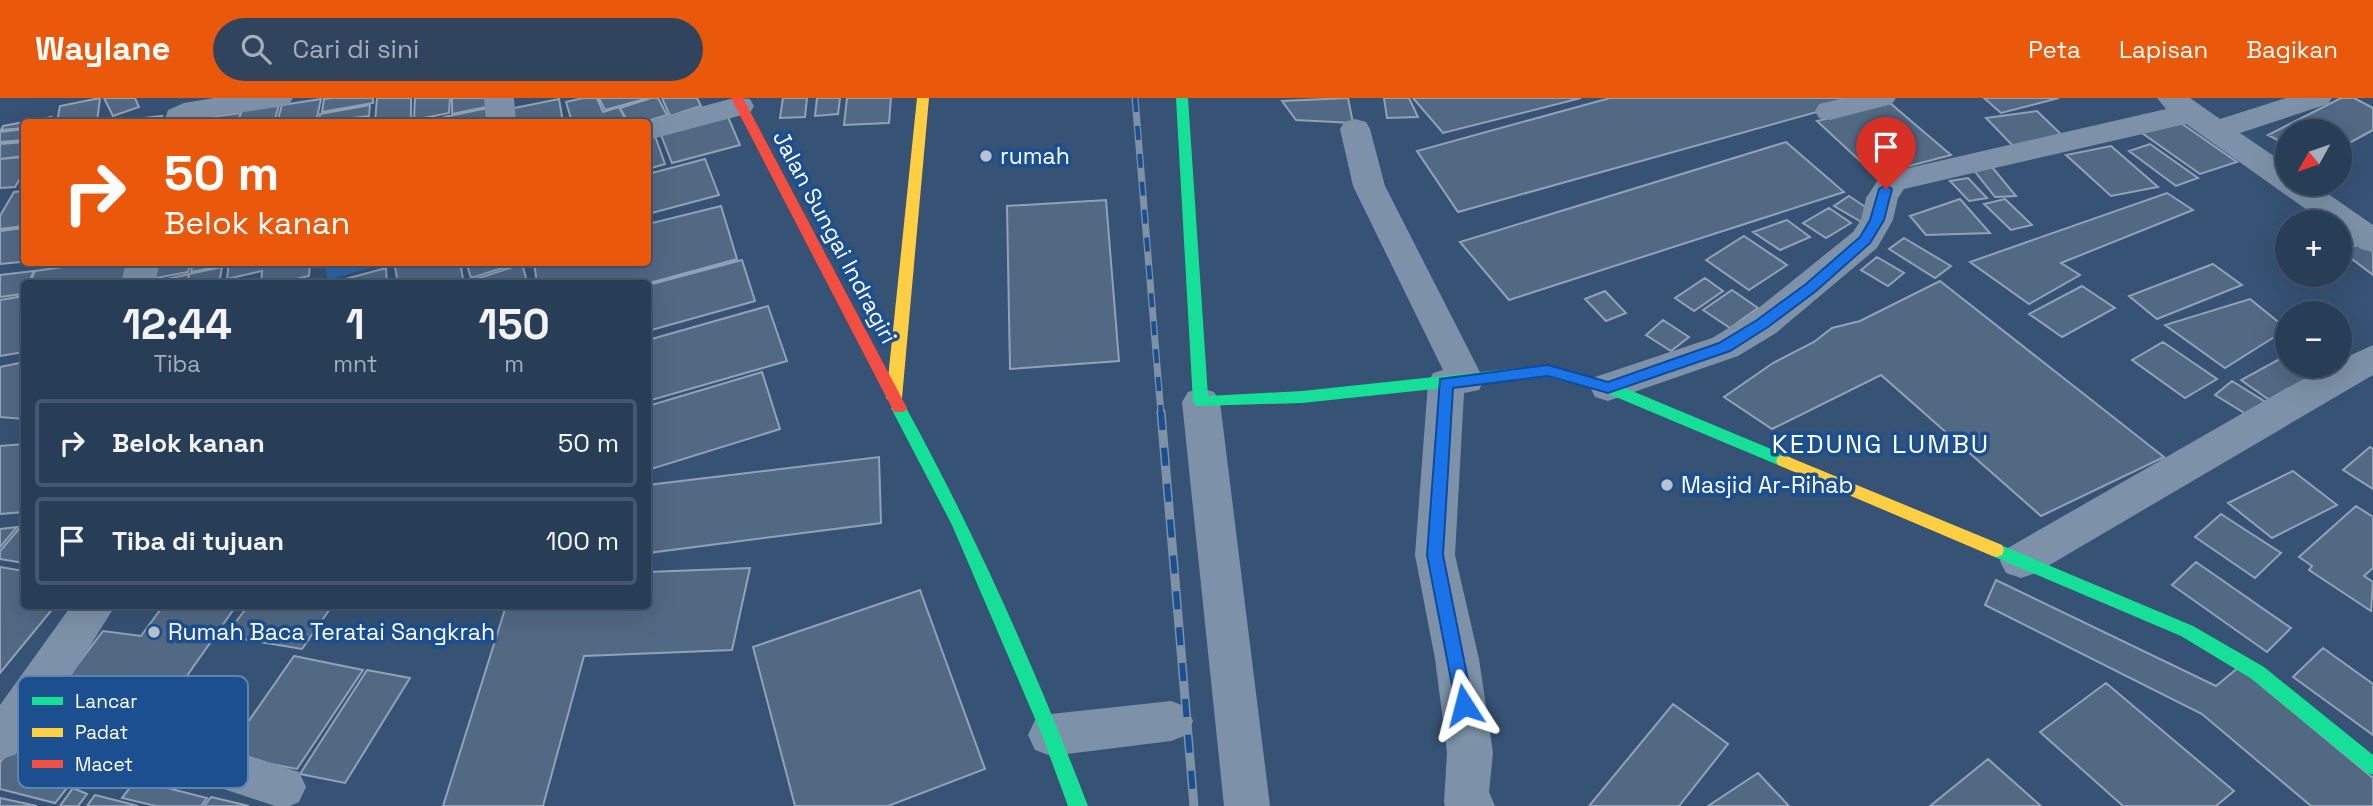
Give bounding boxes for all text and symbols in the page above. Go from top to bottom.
search box [213,18,703,81]
text: Waylane [35,28,171,70]
icon: search [237,30,275,68]
text: Cari di sini [293,32,419,66]
text: Peta [2028,34,2081,65]
text: Lapisan [2119,34,2208,65]
text: Bagikan [2246,34,2338,65]
pin [1856,117,1916,189]
north arrow [2275,119,2352,196]
map controls [2275,119,2352,378]
street label: Jalan Sungai Indragiri [766,125,904,349]
icon: arrive [1867,128,1905,166]
place label: rumah [1000,141,1070,171]
text: 50 m [164,142,279,204]
icon: right [49,147,140,238]
marker: rumah [978,148,994,164]
text: Belok kanan [164,203,350,243]
button: + [2275,210,2352,287]
text: 12:44 [122,298,232,351]
text: 1 [346,298,365,351]
text: 150 [478,298,550,351]
button: − [2275,301,2352,378]
text: Tiba [154,349,201,379]
text: mnt [333,349,377,379]
text: m [504,349,524,379]
icon: right [53,424,91,462]
text: Belok kanan [112,426,265,460]
text: 50 m [558,426,619,460]
district label: KEDUNG LUMBU [1772,427,1990,461]
place label: Masjid Ar-Rihab [1681,470,1853,500]
marker: Masjid Ar-Rihab [1659,477,1675,493]
icon: arrive [53,522,91,560]
text: Tiba di tujuan [112,524,284,558]
text: 100 m [546,524,619,558]
place label: Rumah Baca Teratai Sangkrah [168,617,495,647]
marker: Rumah Baca Teratai Sangkrah [146,624,162,640]
position arrow [1427,668,1501,742]
legend [18,676,248,788]
text: Lancar [75,689,137,714]
text: Padat [75,720,128,745]
text: Macet [75,752,133,777]

